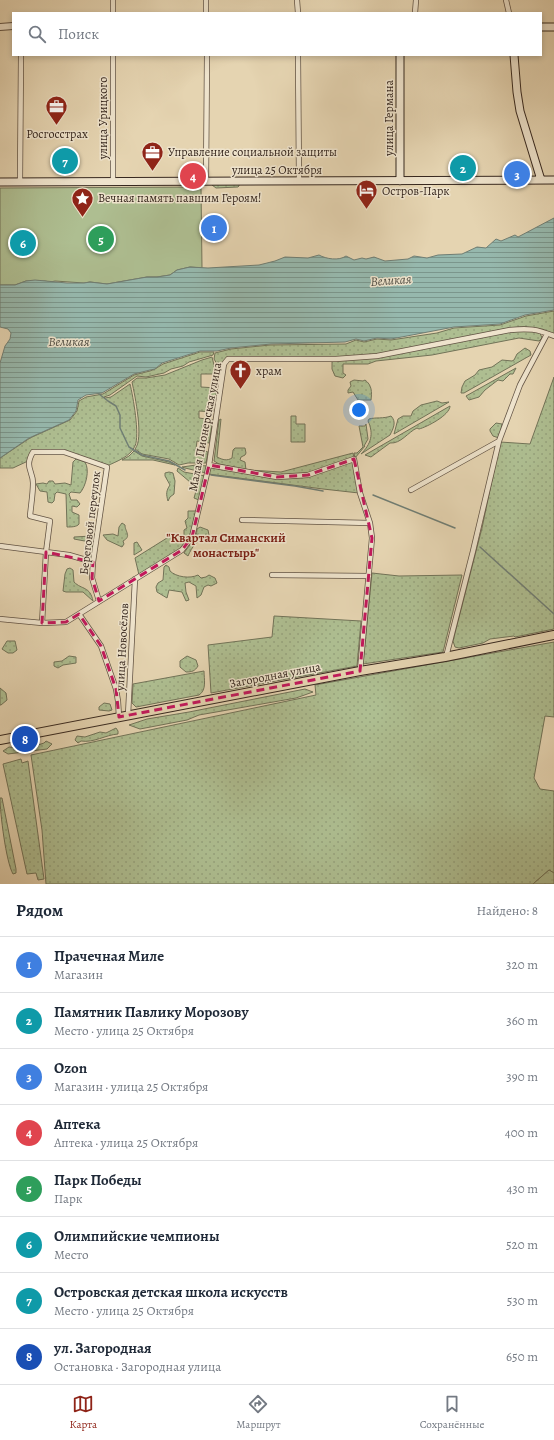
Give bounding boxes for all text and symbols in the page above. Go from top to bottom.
search box [12,12,542,56]
icon: search [26,23,48,45]
text: Поиск [58,24,99,44]
street label: улица Урицкого [95,77,111,160]
street label: улица Германа [381,80,397,157]
office icon: Росгосстрах [44,94,70,127]
place label: Росгосстрах [26,126,88,142]
office icon: Управление социальной защиты [140,139,166,172]
place label: Управление социальной защиты [168,144,337,160]
pin: 7 [52,146,78,176]
pin: 2 [450,153,476,183]
pin: 3 [504,159,530,189]
pin: 4 [180,161,206,191]
street label: улица 25 Октября [231,162,322,178]
hotel icon: Остров-Парк [354,178,380,211]
place label: Остров-Парк [382,183,449,199]
place icon: Вечная память павшим Героям! [69,185,95,218]
place label: Вечная память павшим Героям! [98,190,261,206]
pin: 1 [201,213,227,243]
pin: 5 [88,224,114,254]
pin: 6 [10,228,36,258]
water label: Великая [370,270,412,290]
water label: Великая [48,333,90,350]
church icon: храм [227,358,253,391]
street label: Малая Пионерская улица [185,361,225,493]
place label: храм [256,363,282,379]
your location [349,400,369,420]
street label: Береговой переулок [76,470,104,576]
district label: "Квартал Симанский монастырь" [166,529,286,561]
street label: улица Новосёлов [112,602,132,692]
street label: Загородная улица [228,658,322,692]
pin: 8 [12,724,38,754]
text: Рядом [16,899,63,922]
text: Найдено: 8 [476,902,538,919]
text: Прачечная Миле [54,946,164,966]
text: 1 [27,956,31,973]
text: 320 m [506,956,538,973]
text: Магазин [54,966,103,983]
text: Памятник Павлику Морозову [54,1002,249,1022]
text: 2 [26,1012,32,1029]
text: 360 m [506,1012,538,1029]
text: Место · улица 25 Октября [54,1022,194,1039]
text: Ozon [54,1058,87,1078]
text: 3 [26,1068,32,1085]
text: 390 m [506,1068,538,1085]
text: Магазин · улица 25 Октября [54,1078,208,1095]
text: Аптека [54,1114,101,1134]
text: 4 [26,1124,32,1141]
text: 400 m [505,1124,538,1141]
text: Аптека · улица 25 Октября [54,1134,198,1151]
text: Парк Победы [54,1170,142,1190]
text: 5 [26,1180,32,1197]
text: 430 m [506,1180,538,1197]
text: Парк [54,1190,83,1207]
text: Олимпийские чемпионы [54,1226,220,1246]
text: 6 [26,1236,32,1253]
text: 520 m [506,1236,538,1253]
text: Место [54,1246,89,1263]
text: Островская детская школа искусств [54,1282,288,1302]
text: 7 [26,1292,32,1309]
text: 530 m [507,1292,538,1309]
text: Место · улица 25 Октября [54,1302,194,1319]
text: ул. Загородная [54,1338,152,1358]
text: 8 [26,1348,32,1365]
text: 650 m [506,1348,538,1365]
text: Остановка · Загородная улица [54,1358,221,1375]
tab: Карта [69,1393,97,1432]
tab: Маршрут [236,1393,281,1432]
tab: Сохранённые [420,1393,485,1432]

